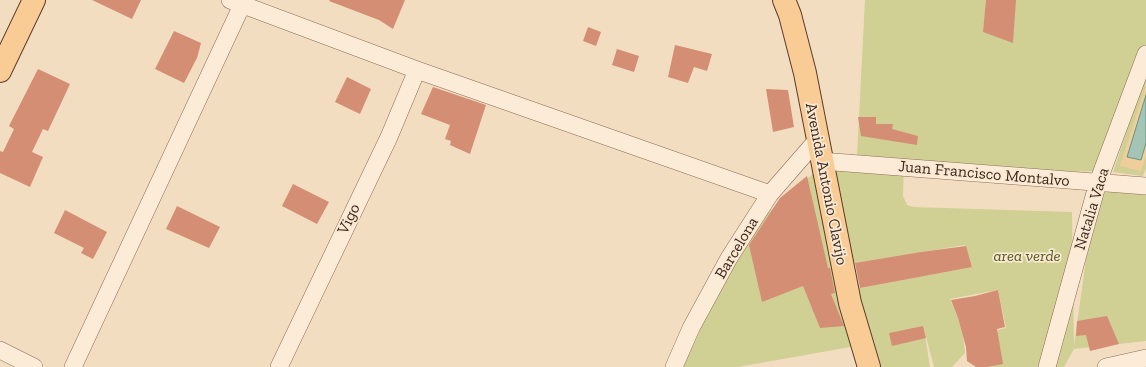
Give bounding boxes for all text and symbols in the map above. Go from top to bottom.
street label: Avenida Antonio Clavijo [801,101,851,267]
street label: Juan Francisco Montalvo [897,157,1071,191]
street label: Natalia Vaca [1070,165,1114,253]
street label: Vigo [333,201,365,237]
street label: Barcelona [711,214,763,282]
park label: area verde [993,246,1061,266]

